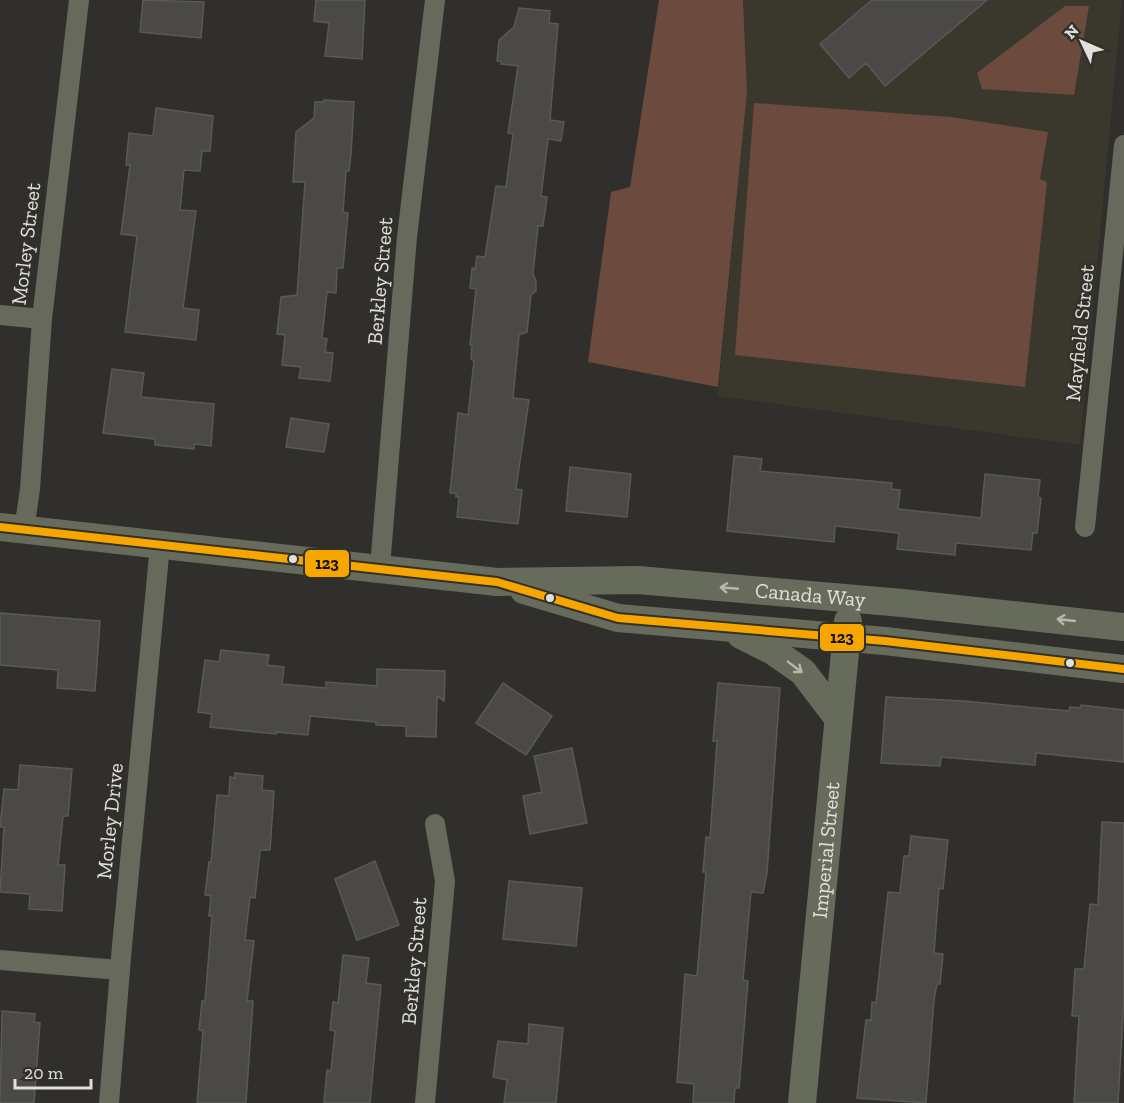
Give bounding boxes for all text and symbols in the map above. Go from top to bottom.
north arrow [1052,12,1112,72]
text: N [1061,21,1083,43]
street label: Morley Street [6,181,45,306]
street label: Berkley Street [361,216,398,346]
street label: Mayfield Street [1060,263,1099,403]
line badge: 123 [304,549,350,578]
unlabelled marker [287,553,299,565]
text: 123 [315,554,339,573]
street label: Canada Way [754,577,867,612]
one-way arrow [720,582,740,593]
unlabelled marker [544,592,556,604]
one-way arrow [1056,615,1076,626]
line badge: 123 [819,623,865,652]
text: 123 [830,628,854,647]
unlabelled marker [1064,657,1076,669]
one-way arrow [787,661,803,673]
street label: Morley Drive [91,761,128,880]
street label: Imperial Street [807,781,845,919]
street label: Berkley Street [395,896,432,1026]
scale bar [15,1052,92,1090]
text: 20 m [24,1062,64,1084]

